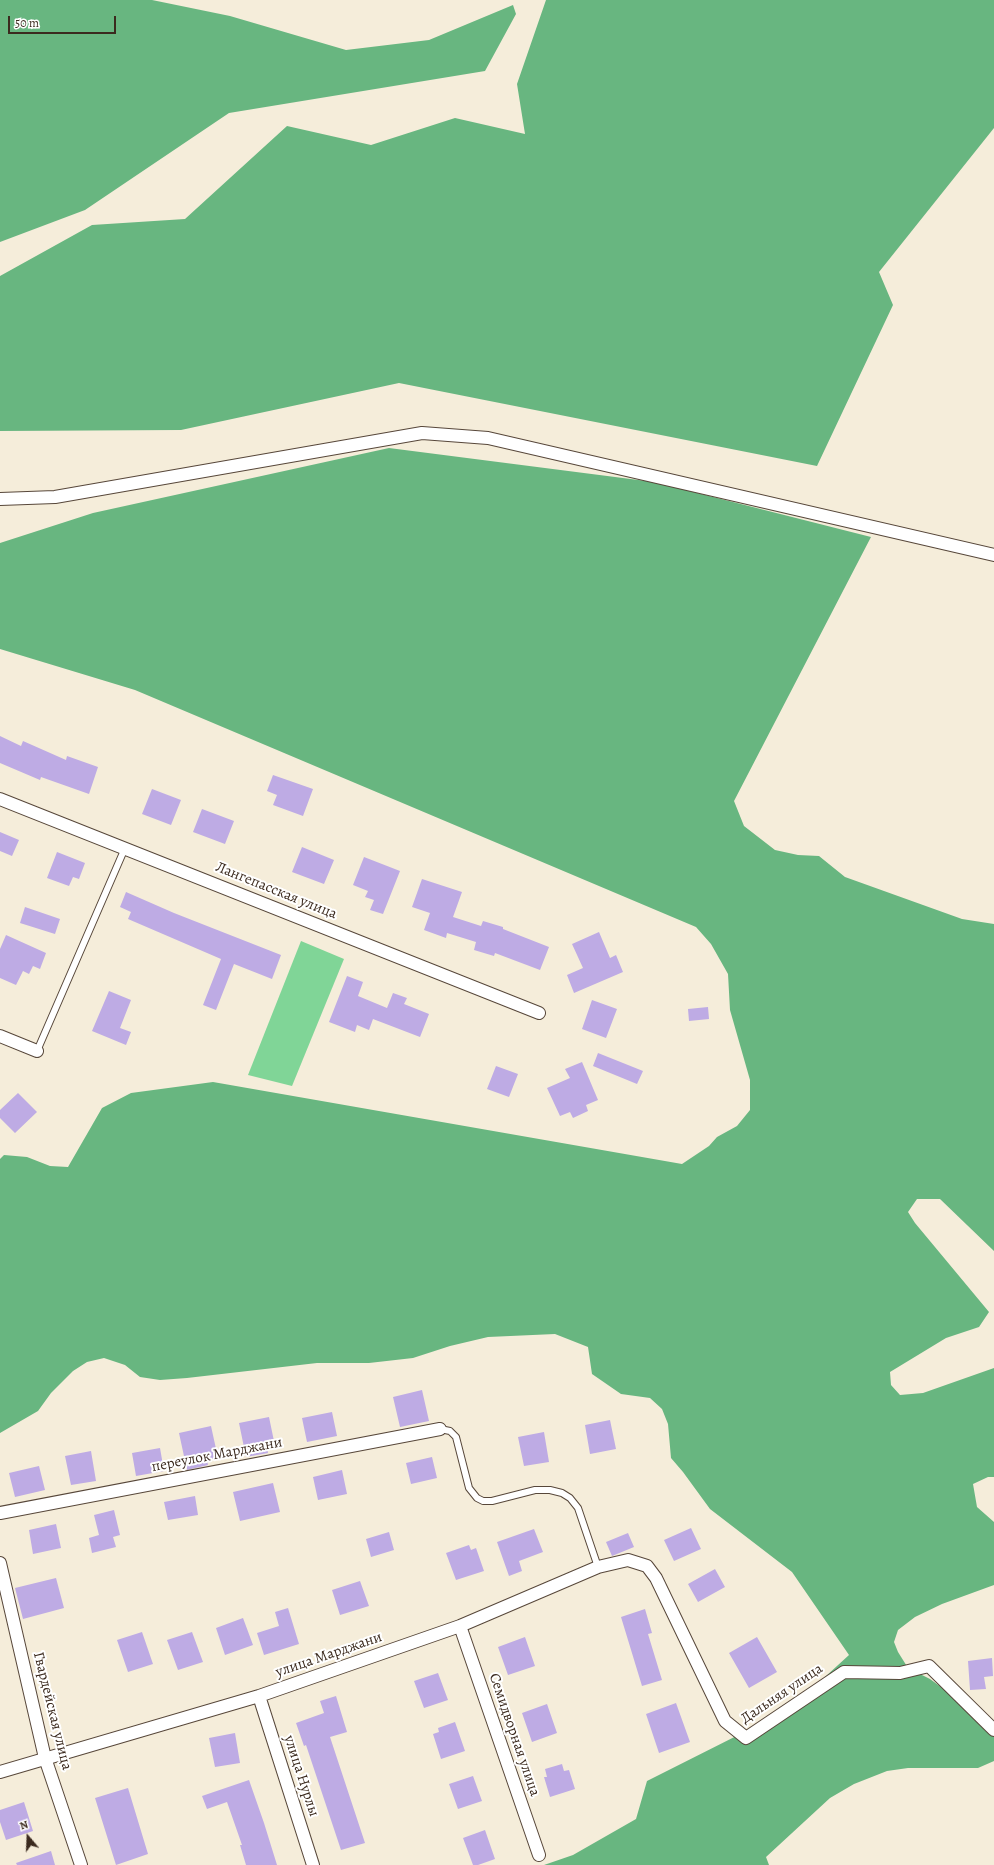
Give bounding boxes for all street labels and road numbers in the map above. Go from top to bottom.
street label: Лангепасская улица [213,858,339,924]
street label: переулок Марджани [150,1433,284,1477]
street label: улица Марджани [273,1628,385,1682]
street label: Гвардейская улица [29,1650,75,1772]
street label: Дальняя улица [738,1660,826,1728]
street label: Семидворная улица [485,1671,543,1799]
street label: улица Нурлы [279,1733,323,1819]

